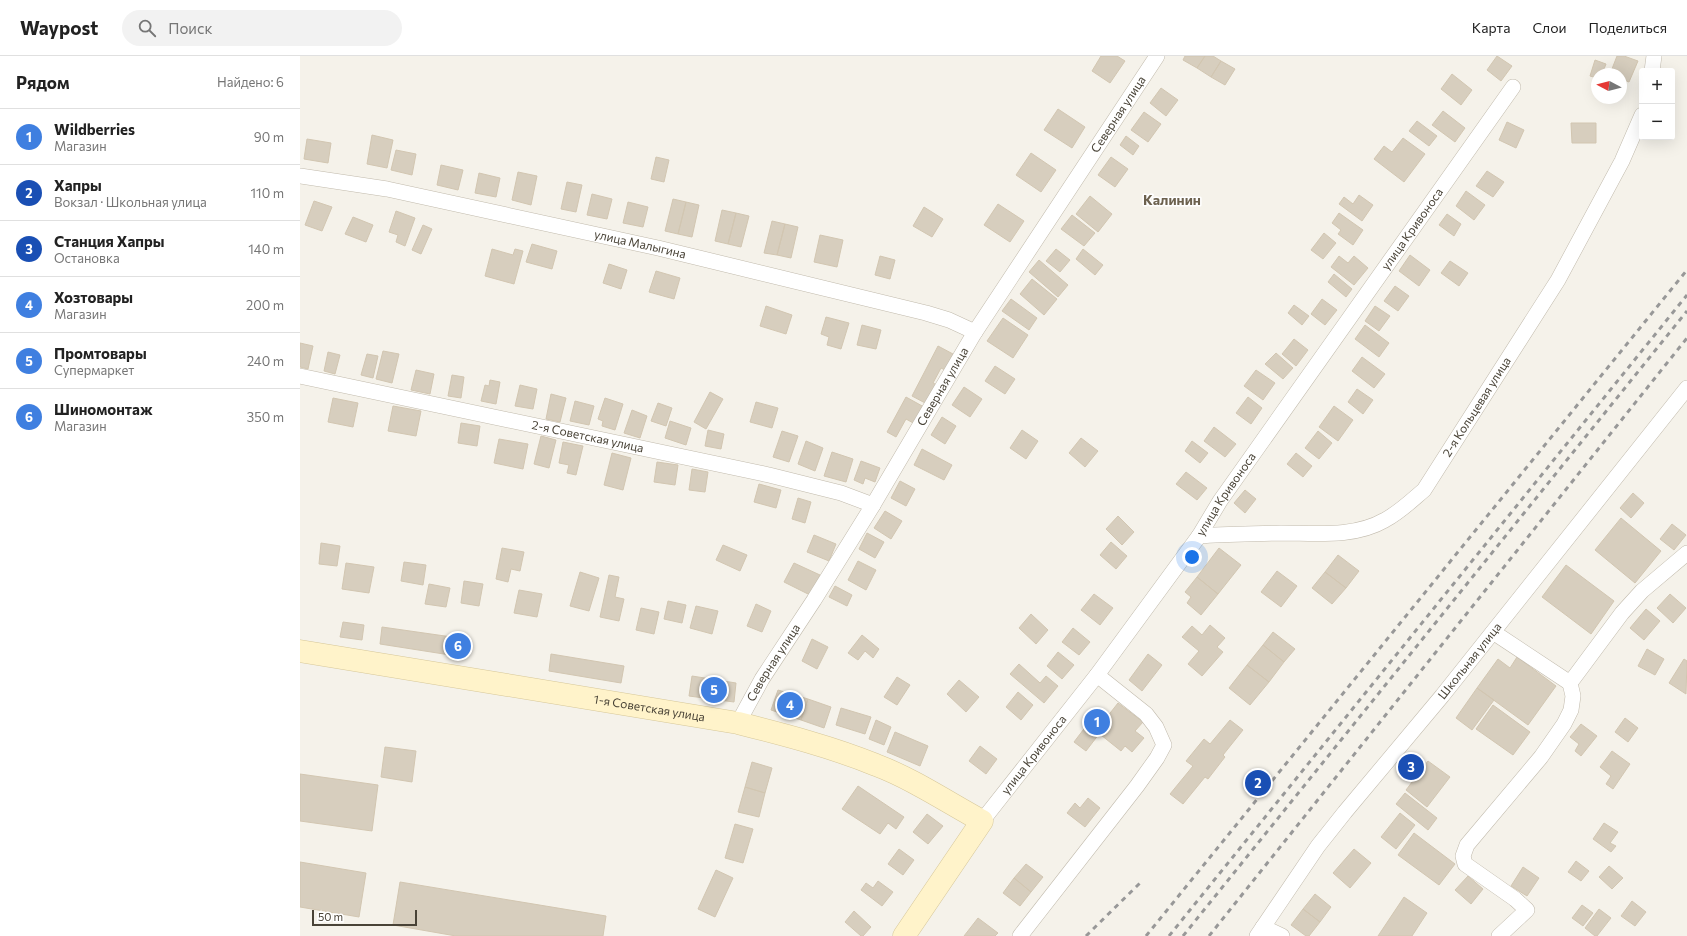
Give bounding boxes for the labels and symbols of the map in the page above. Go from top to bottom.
north arrow [1591,68,1627,104]
street label: Северная улица [1087,73,1148,155]
street label: улица Кривоноса [1378,185,1445,272]
district label: Калинин [1143,191,1201,208]
street label: улица Малыгина [593,226,688,261]
street label: Северная улица [913,344,971,428]
street label: 2-я Кольцевая улица [1439,354,1513,459]
street label: 2-я Советская улица [531,417,645,454]
street label: улица Кривоноса [1193,450,1258,538]
your location [1182,547,1202,567]
street label: Школьная улица [1434,620,1504,701]
street label: Северная улица [743,621,802,703]
pin: 6 [445,631,471,661]
pin: 5 [701,675,727,705]
pin: 4 [777,690,803,720]
street label: 1-я Советская улица [593,691,706,723]
pin: 1 [1084,707,1110,737]
street label: улица Кривоноса [998,712,1069,797]
pin: 3 [1398,752,1424,782]
pin: 2 [1245,768,1271,798]
scale bar [312,908,417,927]

